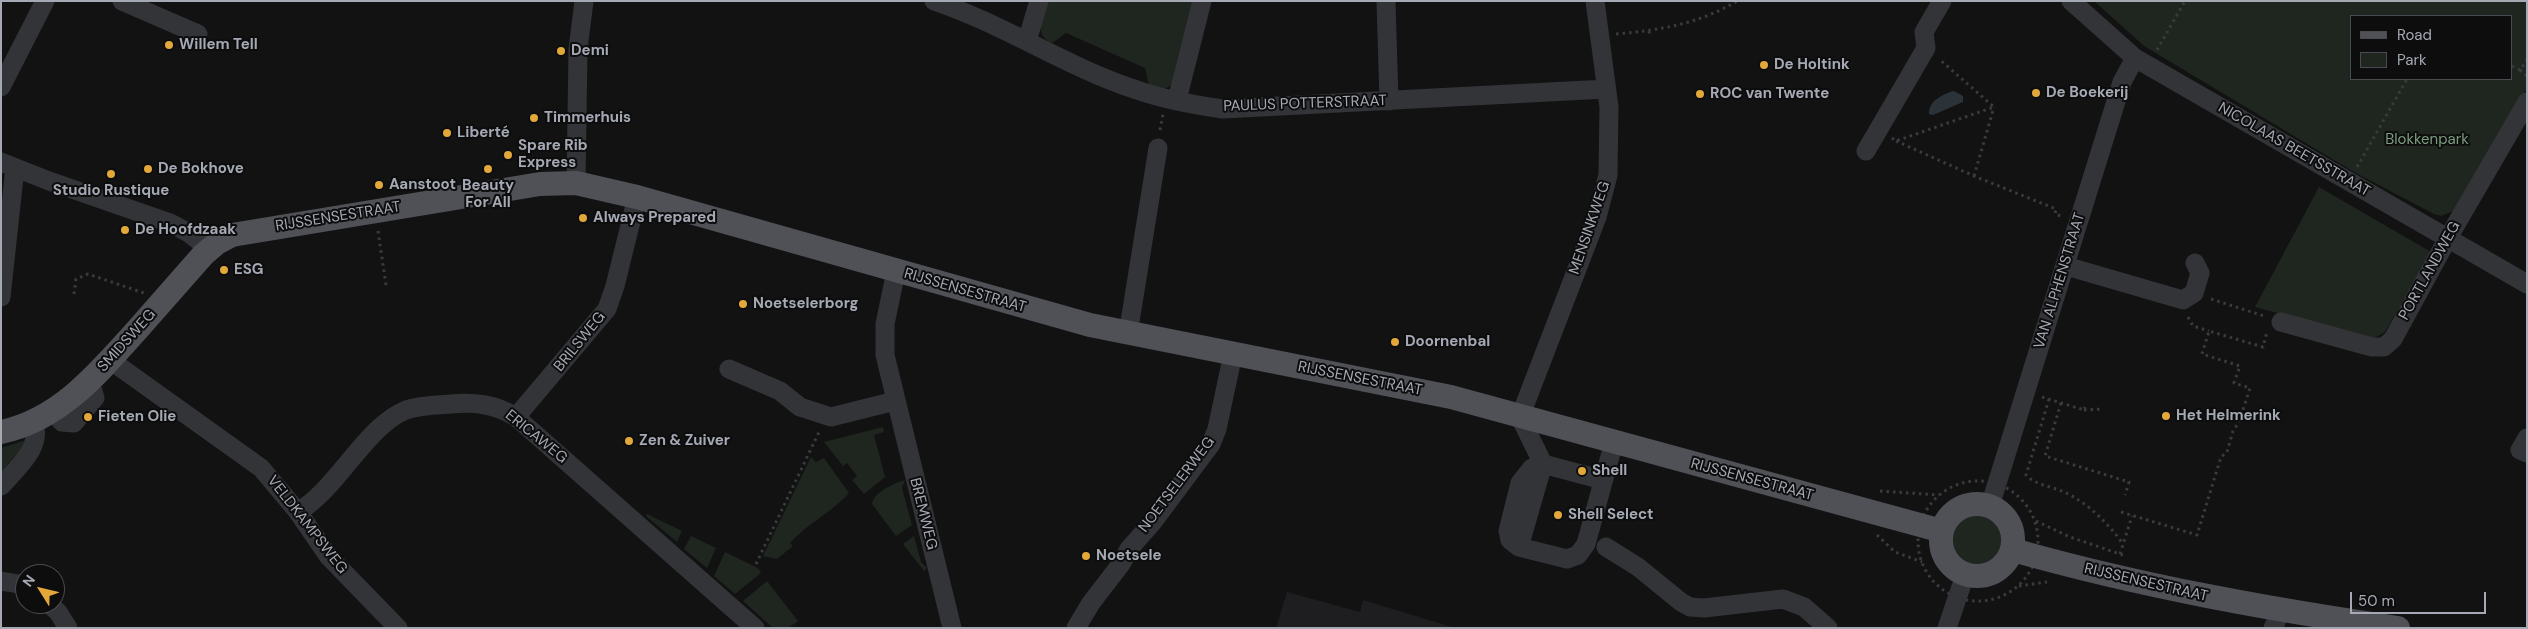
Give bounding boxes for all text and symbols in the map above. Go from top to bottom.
legend [2350,15,2513,80]
text: Road [2397,25,2432,45]
place label: Willem Tell [179,36,258,54]
marker: Willem Tell [163,39,175,51]
place label: Demi [571,42,609,60]
marker: Demi [555,45,567,57]
text: Park [2397,50,2427,70]
place label: De Holtink [1774,56,1850,74]
marker: De Holtink [1758,59,1770,71]
place label: De Boekerij [2046,84,2128,102]
place label: ROC van Twente [1710,85,1829,103]
marker: De Boekerij [2030,87,2042,99]
marker: ROC van Twente [1694,88,1706,100]
street label: PAULUS POTTERSTRAAT [1223,92,1387,116]
street label: NICOLAAS BEETSSTRAAT [2215,99,2373,201]
place label: Timmerhuis [544,109,631,127]
marker: Timmerhuis [528,112,540,124]
place label: Liberté [457,124,510,142]
marker: Liberté [441,127,453,139]
park label: Blokkenpark [2385,131,2469,149]
place label: Spare Rib Express [518,137,588,172]
marker: Spare Rib Express [502,149,514,161]
place label: De Bokhove [158,160,244,178]
marker: De Bokhove [142,163,154,175]
marker: Beauty For All [482,163,494,175]
marker: Studio Rustique [105,168,117,180]
place label: Aanstoot [389,176,456,194]
place label: Beauty For All [462,177,514,212]
marker: Aanstoot [373,179,385,191]
street label: MENSINKWEG [1566,179,1614,277]
place label: Studio Rustique [53,182,169,200]
street label: RIJSSENSESTRAAT [274,198,402,236]
place label: Always Prepared [593,209,716,227]
street label: VAN ALPHENSTRAAT [2031,211,2089,351]
marker: Always Prepared [577,212,589,224]
street label: PORTLANDWEG [2395,218,2465,324]
place label: De Hoofdzaak [135,221,236,239]
marker: De Hoofdzaak [119,224,131,236]
place label: ESG [234,261,263,279]
marker: ESG [218,264,230,276]
street label: RIJSSENSESTRAAT [902,265,1028,317]
place label: Noetselerborg [753,295,859,313]
marker: Noetselerborg [737,298,749,310]
street label: SMIDSWEG [94,306,160,376]
street label: BRILSWEG [550,308,610,376]
place label: Doornenbal [1405,333,1490,351]
marker: Doornenbal [1389,336,1401,348]
street label: RIJSSENSESTRAAT [1296,358,1424,400]
street label: ERICAWEG [501,407,571,467]
place label: Het Helmerink [2176,407,2281,425]
place label: Fieten Olie [98,408,176,426]
marker: Het Helmerink [2160,410,2172,422]
marker: Fieten Olie [82,411,94,423]
place label: Zen & Zuiver [639,432,730,450]
street label: NOETSELERWEG [1135,434,1219,536]
marker: Zen & Zuiver [623,435,635,447]
street label: RIJSSENSESTRAAT [1689,455,1815,505]
place label: Shell [1592,462,1627,480]
marker: Shell [1576,465,1588,477]
street label: VELDKAMPSWEG [263,472,351,578]
street label: BREMWEG [905,476,941,552]
place label: Shell Select [1568,506,1654,524]
marker: Shell Select [1552,509,1564,521]
place label: Noetsele [1096,547,1162,565]
marker: Noetsele [1080,550,1092,562]
street label: RIJSSENSESTRAAT [2082,560,2210,606]
north arrow [15,564,65,614]
text: N [18,571,39,590]
scale bar [2353,582,2489,614]
text: 50 m [2358,591,2395,611]

